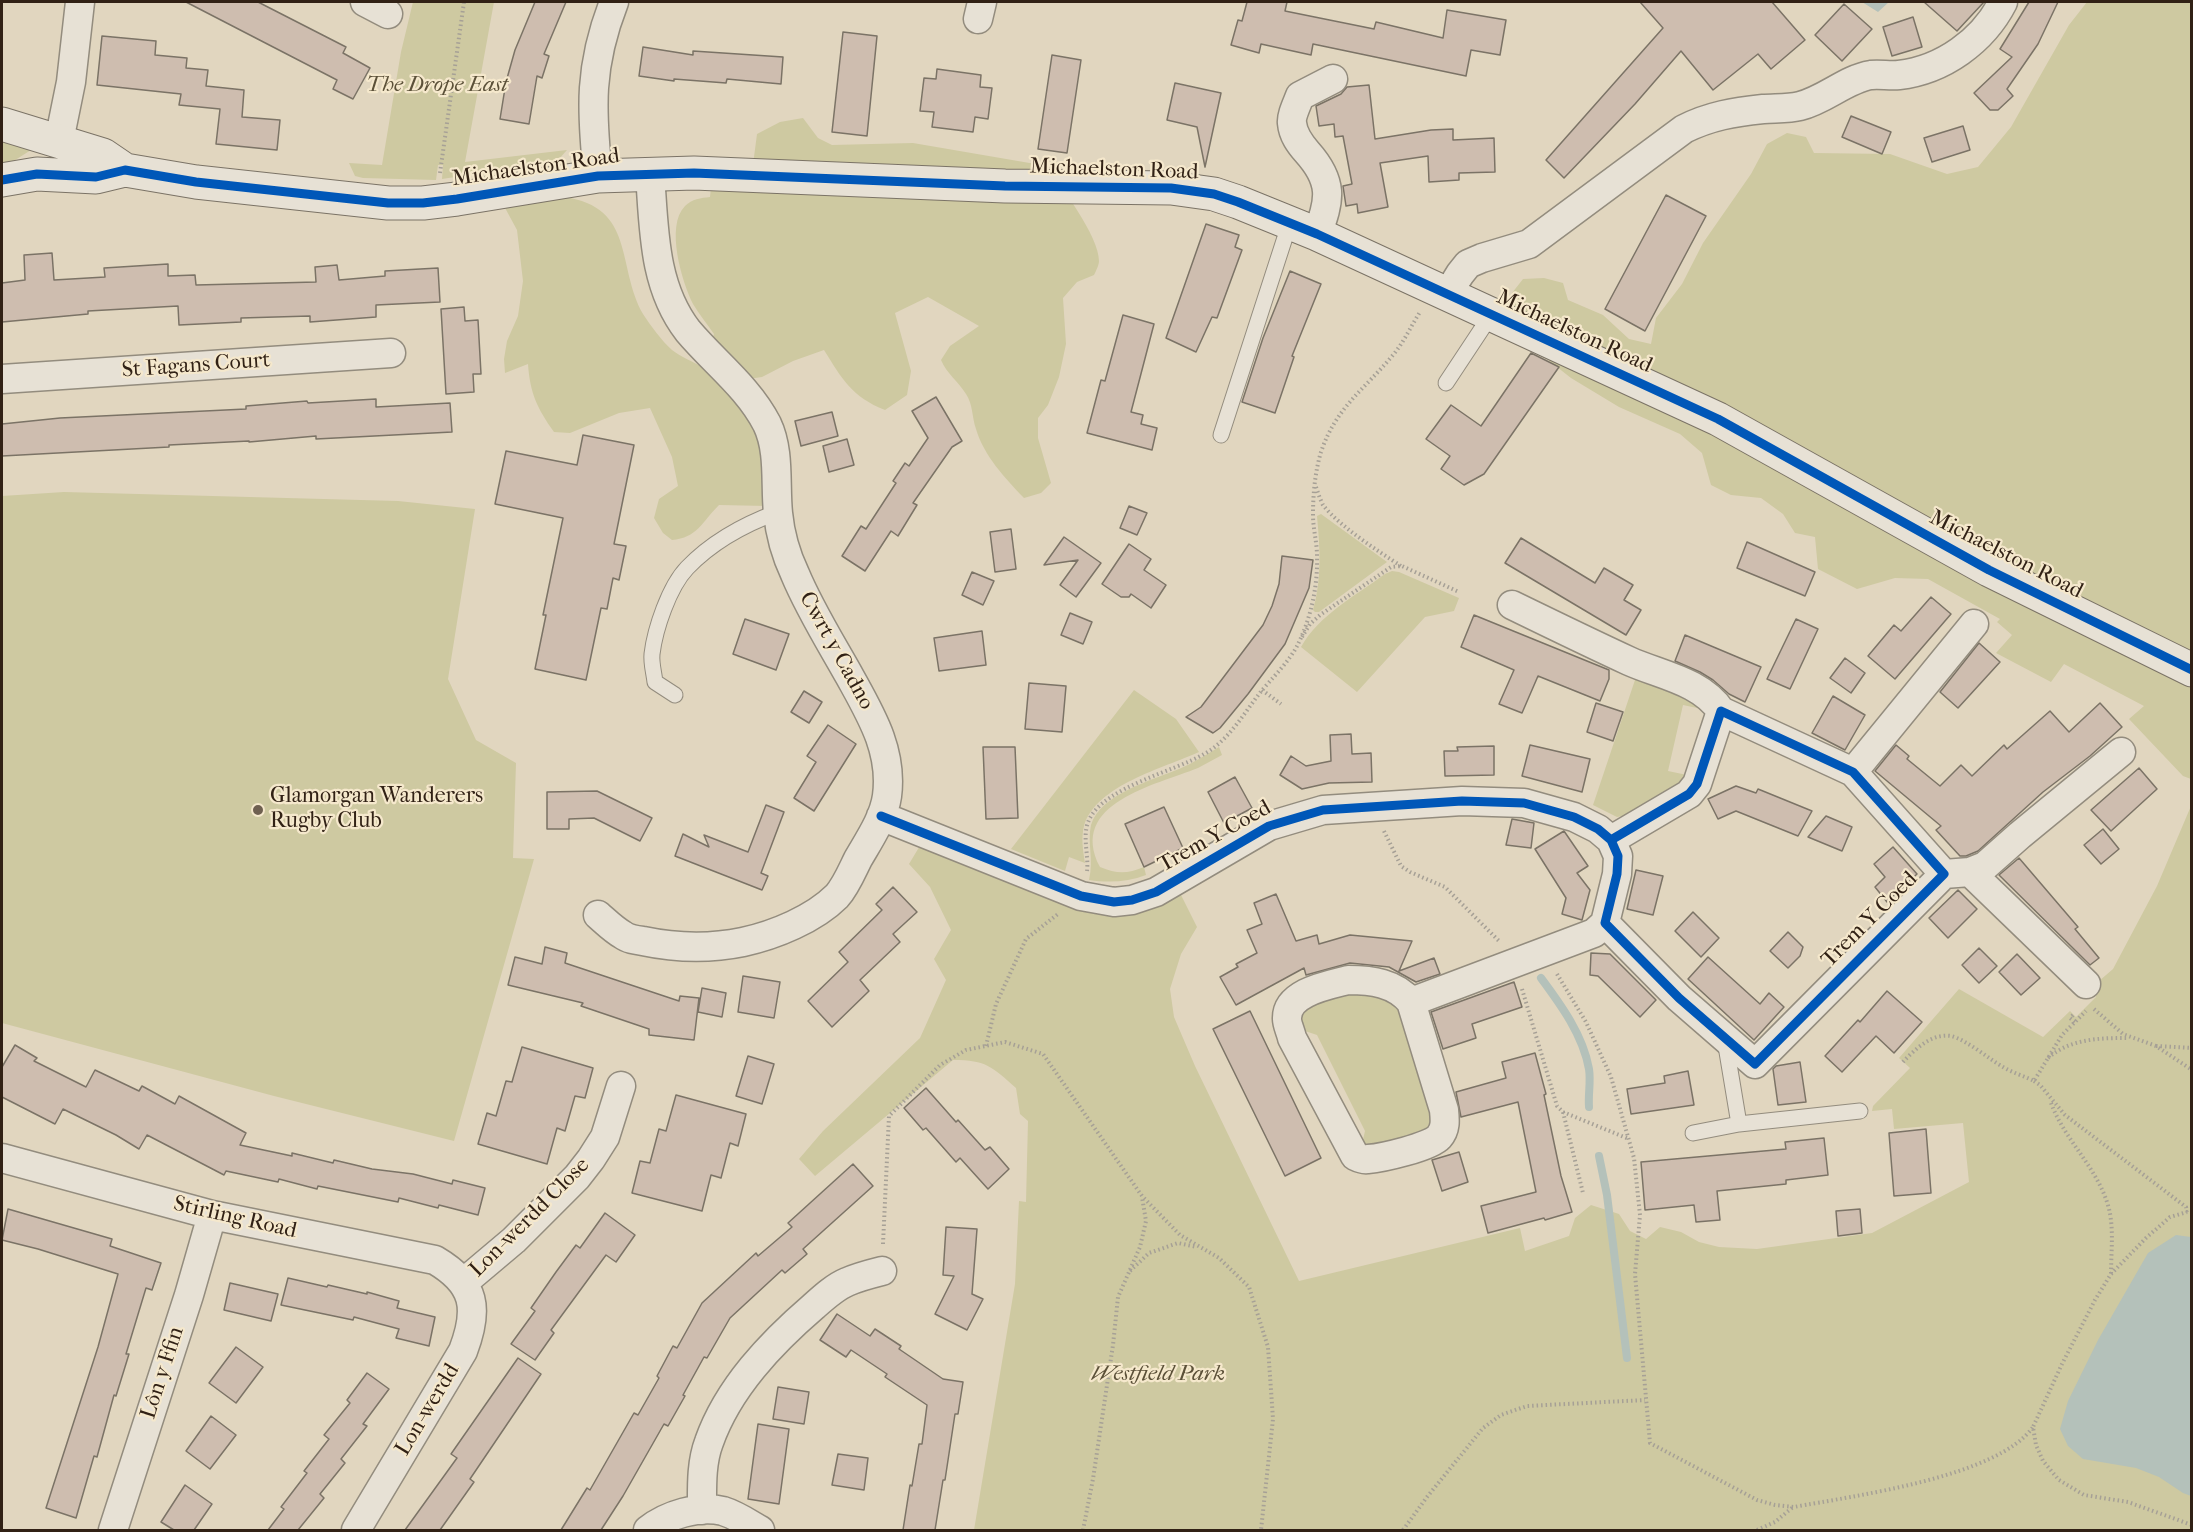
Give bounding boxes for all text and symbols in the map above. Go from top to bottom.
park label: The Drope East [366,73,508,99]
street label: Michaelston Road [451,143,621,193]
street label: Michaelston Road [1029,154,1199,186]
street label: Michaelston Road [1492,284,1656,380]
street label: St Fagans Court [121,348,271,384]
street label: Michaelston Road [1925,505,2087,605]
street label: Cwrt y Cadno [793,588,879,714]
place label: Glamorgan Wanderers Rugby Club [270,784,483,836]
street label: Trem Y Coed [1154,795,1276,879]
marker: Glamorgan Wanderers Rugby Club [251,803,265,817]
street label: Trem Y Coed [1816,866,1924,974]
street label: Lon-werdd Close [465,1153,595,1283]
street label: Stirling Road [171,1191,299,1245]
street label: Lôn y Ffin [136,1324,190,1422]
street label: Lon-werdd [390,1359,466,1461]
park label: Westfield Park [1091,1362,1225,1388]

